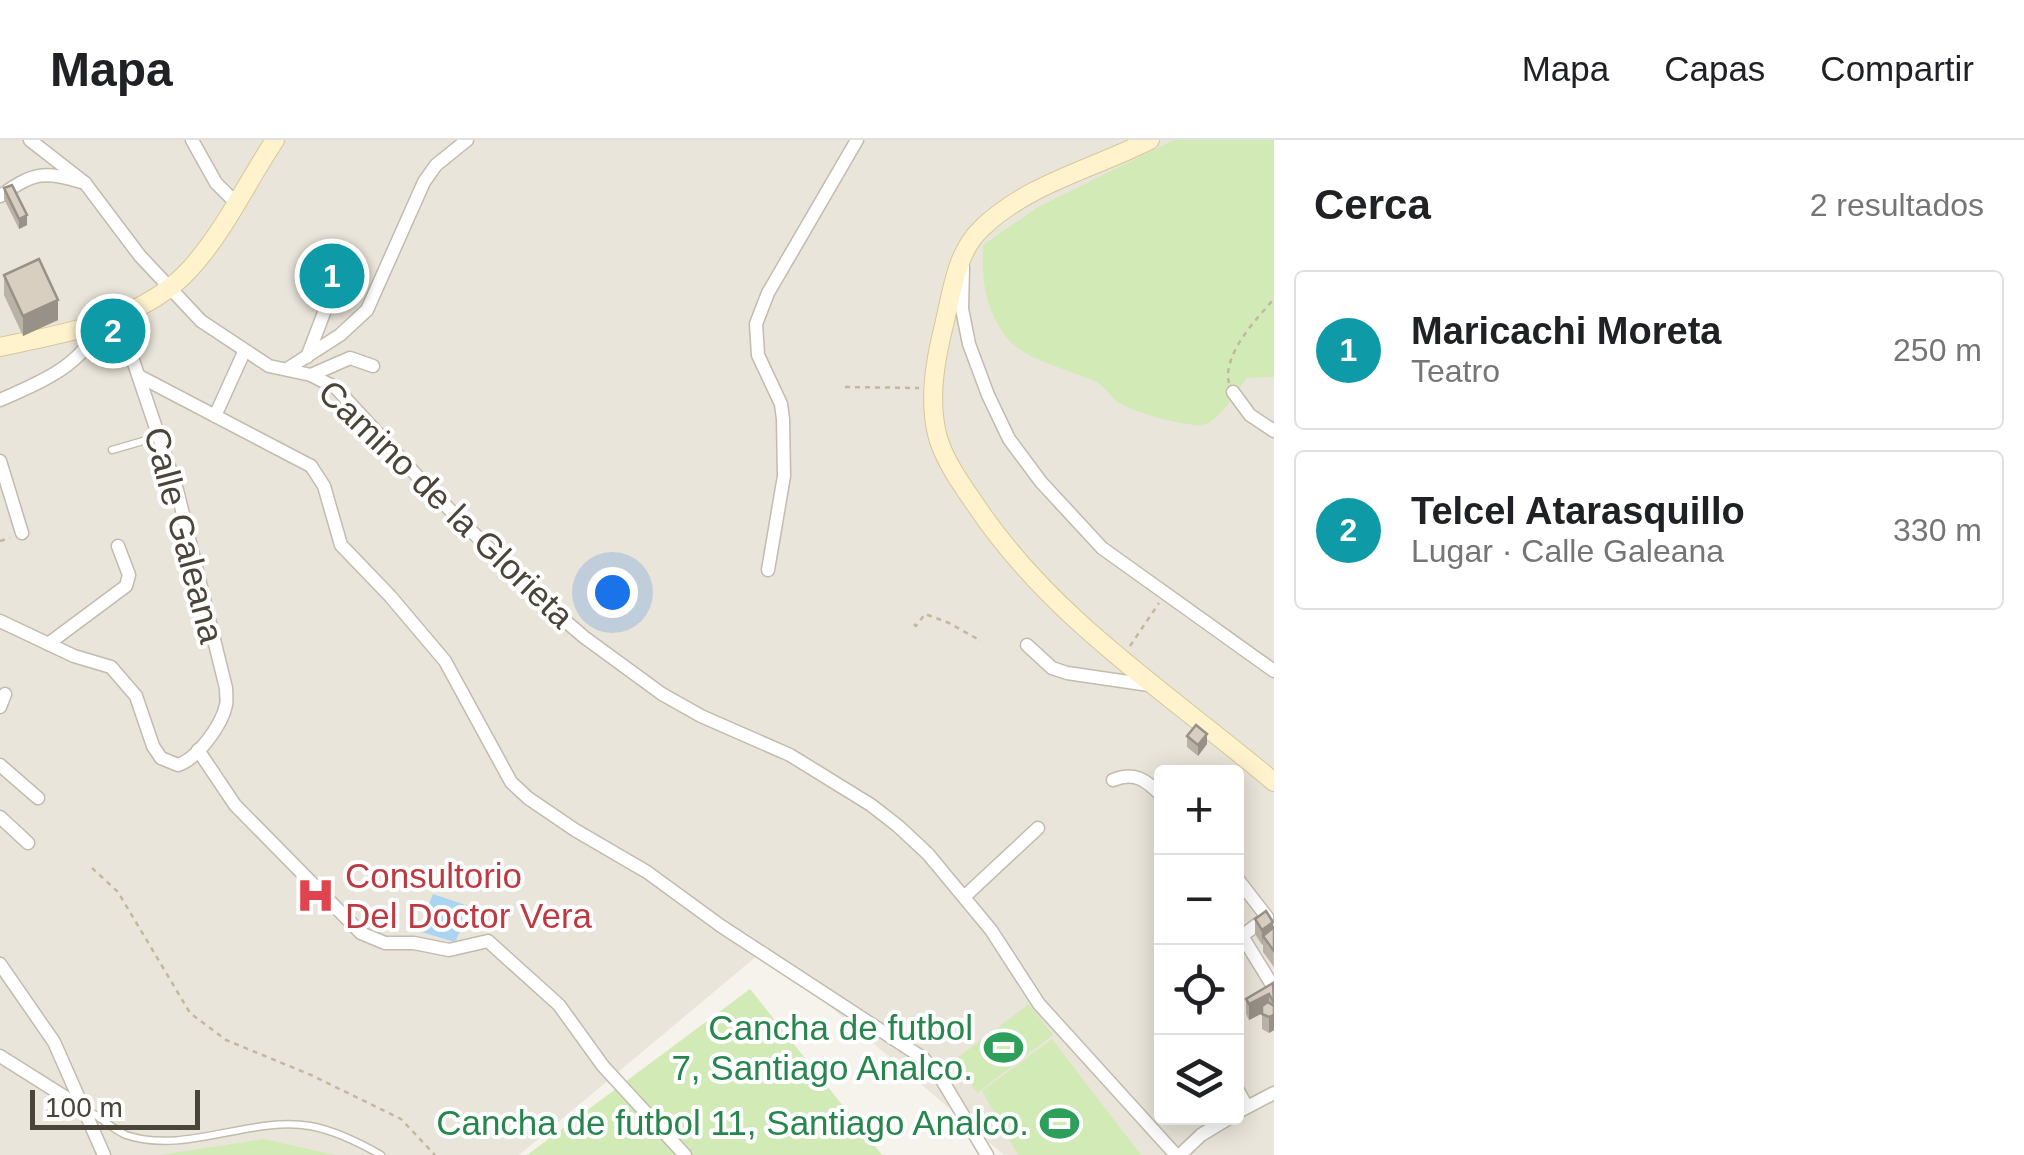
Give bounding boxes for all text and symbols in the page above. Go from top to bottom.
text: Mapa [50,43,173,96]
text: Mapa [1522,49,1609,88]
text: Capas [1664,49,1765,88]
text: Compartir [1820,49,1974,88]
text: Cerca [1314,181,1431,228]
text: 2 resultados [1810,187,1984,223]
pin: 1 [300,238,364,314]
pin: 2 [80,294,146,368]
text: Maricachi Moreta [1411,310,1721,352]
text: 1 [1340,332,1357,368]
text: 250 m [1893,332,1982,368]
text: Teatro [1411,353,1500,389]
street label: Camino de la Glorieta [311,372,582,636]
street label: Calle Galeana [137,423,232,648]
text: Telcel Atarasquillo [1411,490,1745,532]
text: 2 [1340,512,1357,548]
text: 330 m [1893,512,1982,548]
text: Lugar · Calle Galeana [1411,533,1724,569]
your location [587,567,638,618]
map controls [1154,765,1244,1125]
button: + [1154,765,1244,855]
button: − [1154,855,1244,945]
place label: Consultorio Del Doctor Vera [345,856,593,935]
hospital icon: Consultorio Del Doctor Vera [294,875,336,917]
button: locate [1154,945,1244,1035]
place label: Cancha de futbol 7, Santiago Analco. [671,1008,973,1087]
sports icon: Cancha de futbol 7, Santiago Analco. [982,1027,1024,1069]
button: layers [1154,1035,1244,1125]
scale bar [30,1085,200,1130]
text: 100 m [45,1092,123,1123]
sports icon: Cancha de futbol 11, Santiago Analco. [1038,1102,1080,1144]
place label: Cancha de futbol 11, Santiago Analco. [436,1103,1029,1142]

